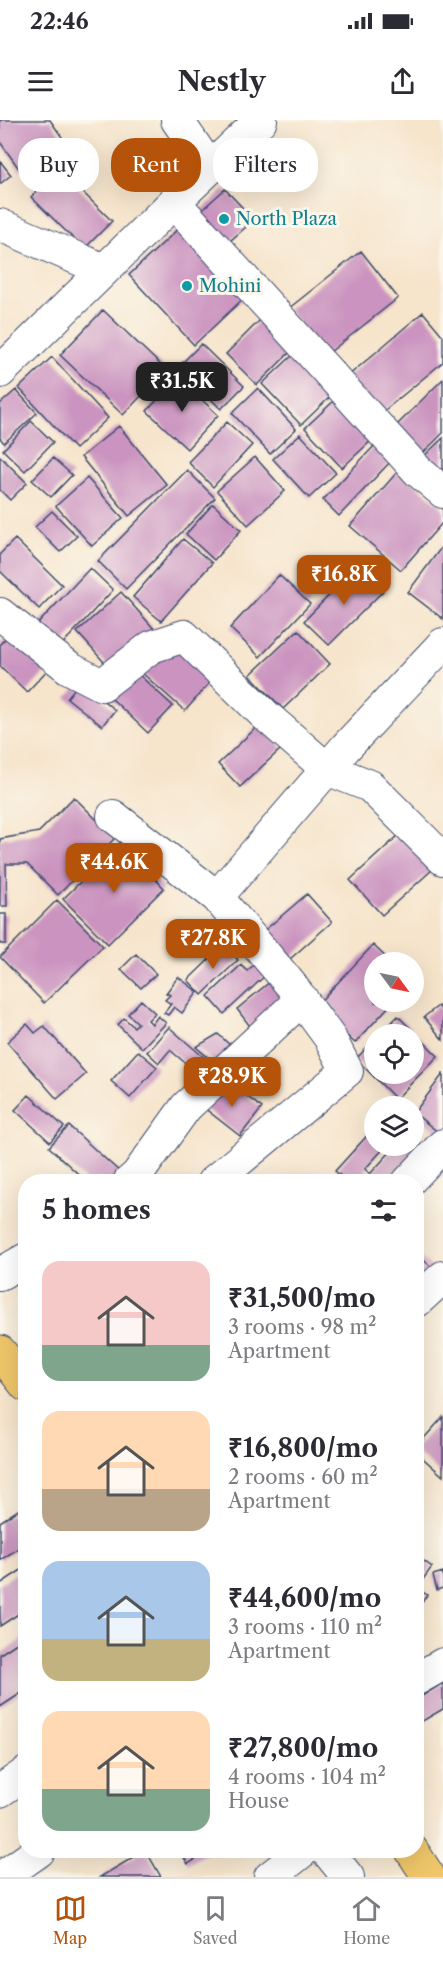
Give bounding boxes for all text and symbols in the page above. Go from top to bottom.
text: 22:46 [30,8,89,35]
icon: menu [24,65,57,98]
text: Nestly [177,65,266,98]
icon: share [386,65,419,98]
chip: Buy [18,138,99,192]
chip: Rent [111,138,201,192]
chip: Filters [213,138,318,192]
place label: North Plaza [236,208,337,230]
marker: North Plaza [217,212,231,226]
place label: Mohini [199,275,262,297]
marker: Mohini [180,279,194,293]
pin: ₹31.5K [133,362,231,413]
text: ₹31.5K [150,369,214,393]
pin: ₹16.8K [295,555,393,606]
text: ₹16.8K [311,562,377,586]
pin: ₹44.6K [65,843,163,894]
text: ₹44.6K [80,850,148,874]
pin: ₹27.8K [164,919,262,970]
text: ₹27.8K [180,926,246,950]
north arrow [364,952,424,1012]
map controls [364,952,424,1156]
button: locate [364,1024,424,1084]
pin: ₹28.9K [183,1057,281,1108]
text: ₹28.9K [198,1064,266,1088]
button: layers [364,1096,424,1156]
text: 5 homes [42,1194,151,1226]
icon: filters [367,1194,400,1227]
text: ₹31,500/mo [228,1282,376,1314]
icon: home [90,1285,162,1357]
text: 3 rooms · 98 m² [228,1315,376,1339]
text: Apartment [228,1339,331,1363]
text: ₹16,800/mo [228,1432,378,1464]
icon: home [90,1435,162,1507]
text: 2 rooms · 60 m² [228,1465,378,1489]
text: Apartment [228,1489,331,1513]
text: ₹44,600/mo [228,1582,381,1614]
icon: home [90,1585,162,1657]
text: 3 rooms · 110 m² [228,1615,382,1639]
text: Apartment [228,1639,331,1663]
text: ₹27,800/mo [228,1732,378,1764]
icon: home [90,1735,162,1807]
text: 4 rooms · 104 m² [228,1765,386,1789]
text: House [228,1789,289,1813]
tab: Map [53,1892,87,1948]
tab: Saved [193,1892,237,1948]
tab: Home [343,1892,390,1948]

